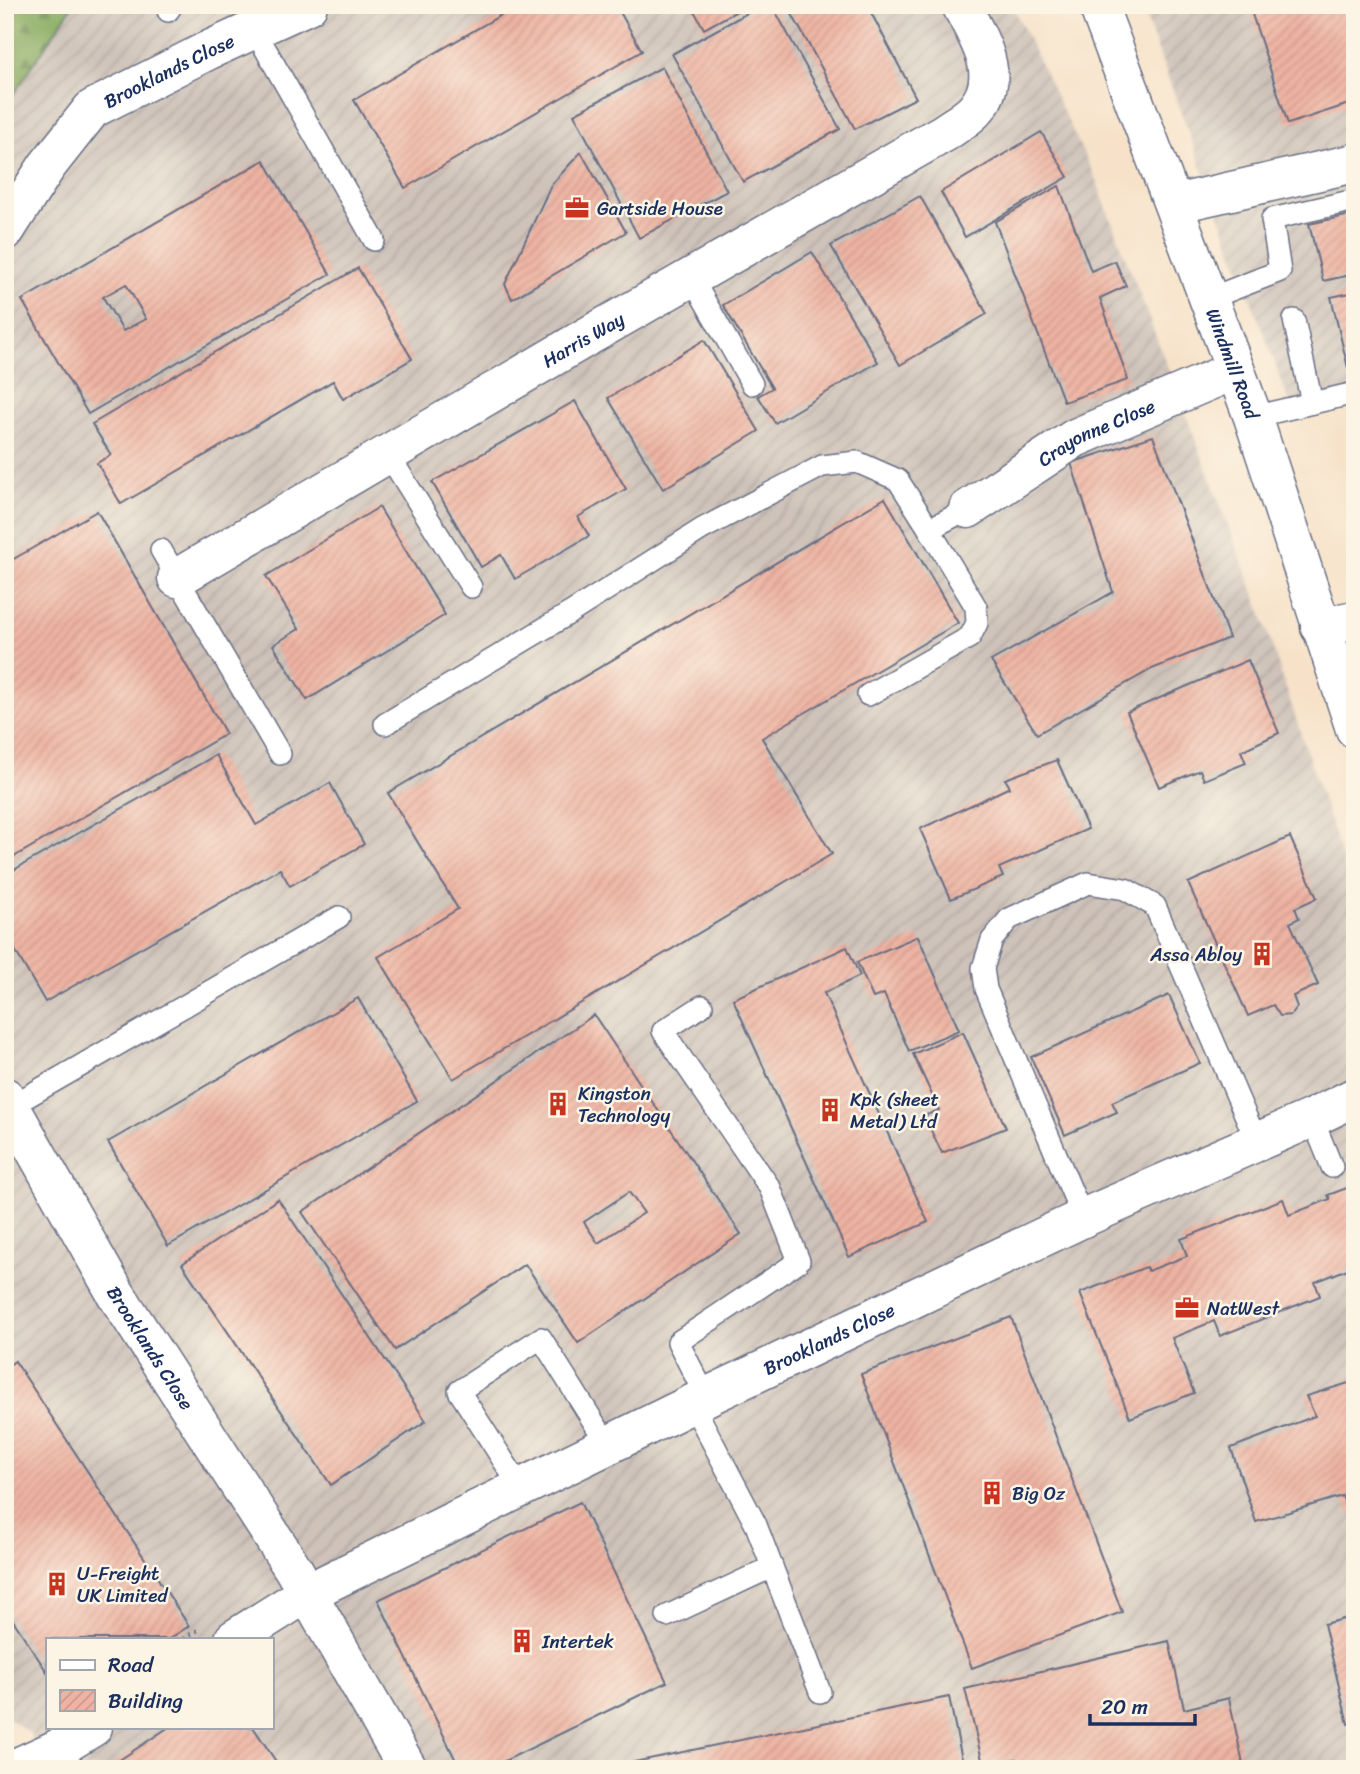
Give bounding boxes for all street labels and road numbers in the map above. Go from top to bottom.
street label: Brooklands Close [98,24,240,117]
street label: Harris Way [536,302,631,376]
street label: Windmill Road [1197,303,1269,426]
street label: Crayonne Close [1031,389,1160,475]
street label: Brooklands Close [98,1279,203,1417]
street label: Brooklands Close [758,1293,901,1384]

